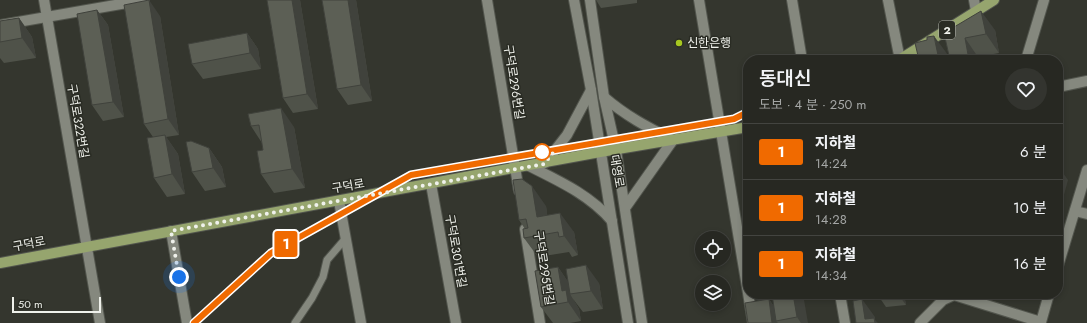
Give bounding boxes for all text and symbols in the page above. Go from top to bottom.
road number: 2 [939,21,955,39]
place label: 신한은행 [687,34,731,52]
marker: 신한은행 [674,38,684,48]
street label: 구덕로296번길 [499,43,529,121]
text: 동대신 [759,65,811,92]
button: heart [1005,68,1047,110]
street label: 구덕로322번길 [63,82,93,160]
text: 도보 · 4 분 · 250 m [759,95,866,114]
text: 지하철 [815,132,856,154]
text: 6 분 [1020,141,1047,163]
text: 1 [777,142,785,162]
unlabelled marker [533,143,551,161]
street label: 대영로 [605,153,629,189]
text: 14:24 [815,154,847,173]
street label: 구덕로 [330,174,366,198]
text: 지하철 [815,188,856,210]
text: 10 분 [1013,197,1047,219]
text: 1 [777,198,785,218]
text: 14:28 [815,210,847,229]
street label: 구덕로301번길 [441,213,471,289]
street label: 구덕로295번길 [529,229,559,307]
line badge: 1 [273,231,299,257]
map controls [695,231,731,311]
button: locate [695,231,731,267]
street label: 구덕로 [11,232,47,256]
text: 1 [282,234,290,254]
text: 지하철 [815,244,856,266]
text: 16 분 [1013,253,1047,275]
text: 1 [777,254,785,274]
text: 14:34 [815,266,847,285]
your location [169,267,189,287]
button: layers [695,275,731,311]
scale bar [12,295,101,314]
text: 50 m [18,296,43,312]

